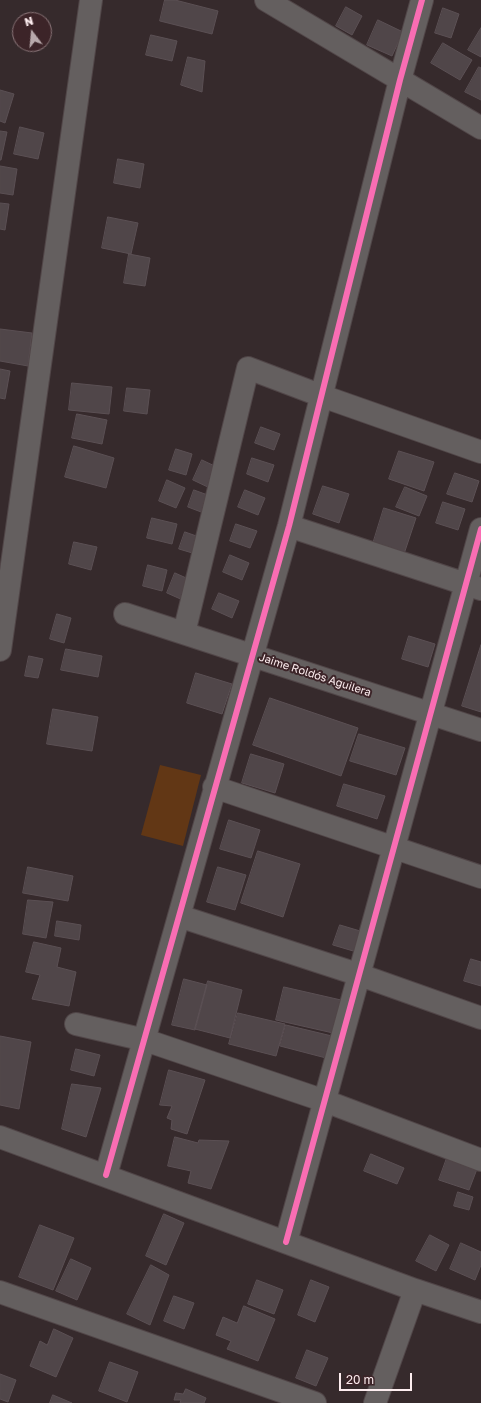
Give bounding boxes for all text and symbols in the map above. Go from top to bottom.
north arrow [12,12,52,52]
text: N [23,14,35,28]
street label: Jaime Roldós Aguilera [257,651,373,699]
scale bar [341,1365,414,1391]
text: 20 m [346,1372,374,1387]

